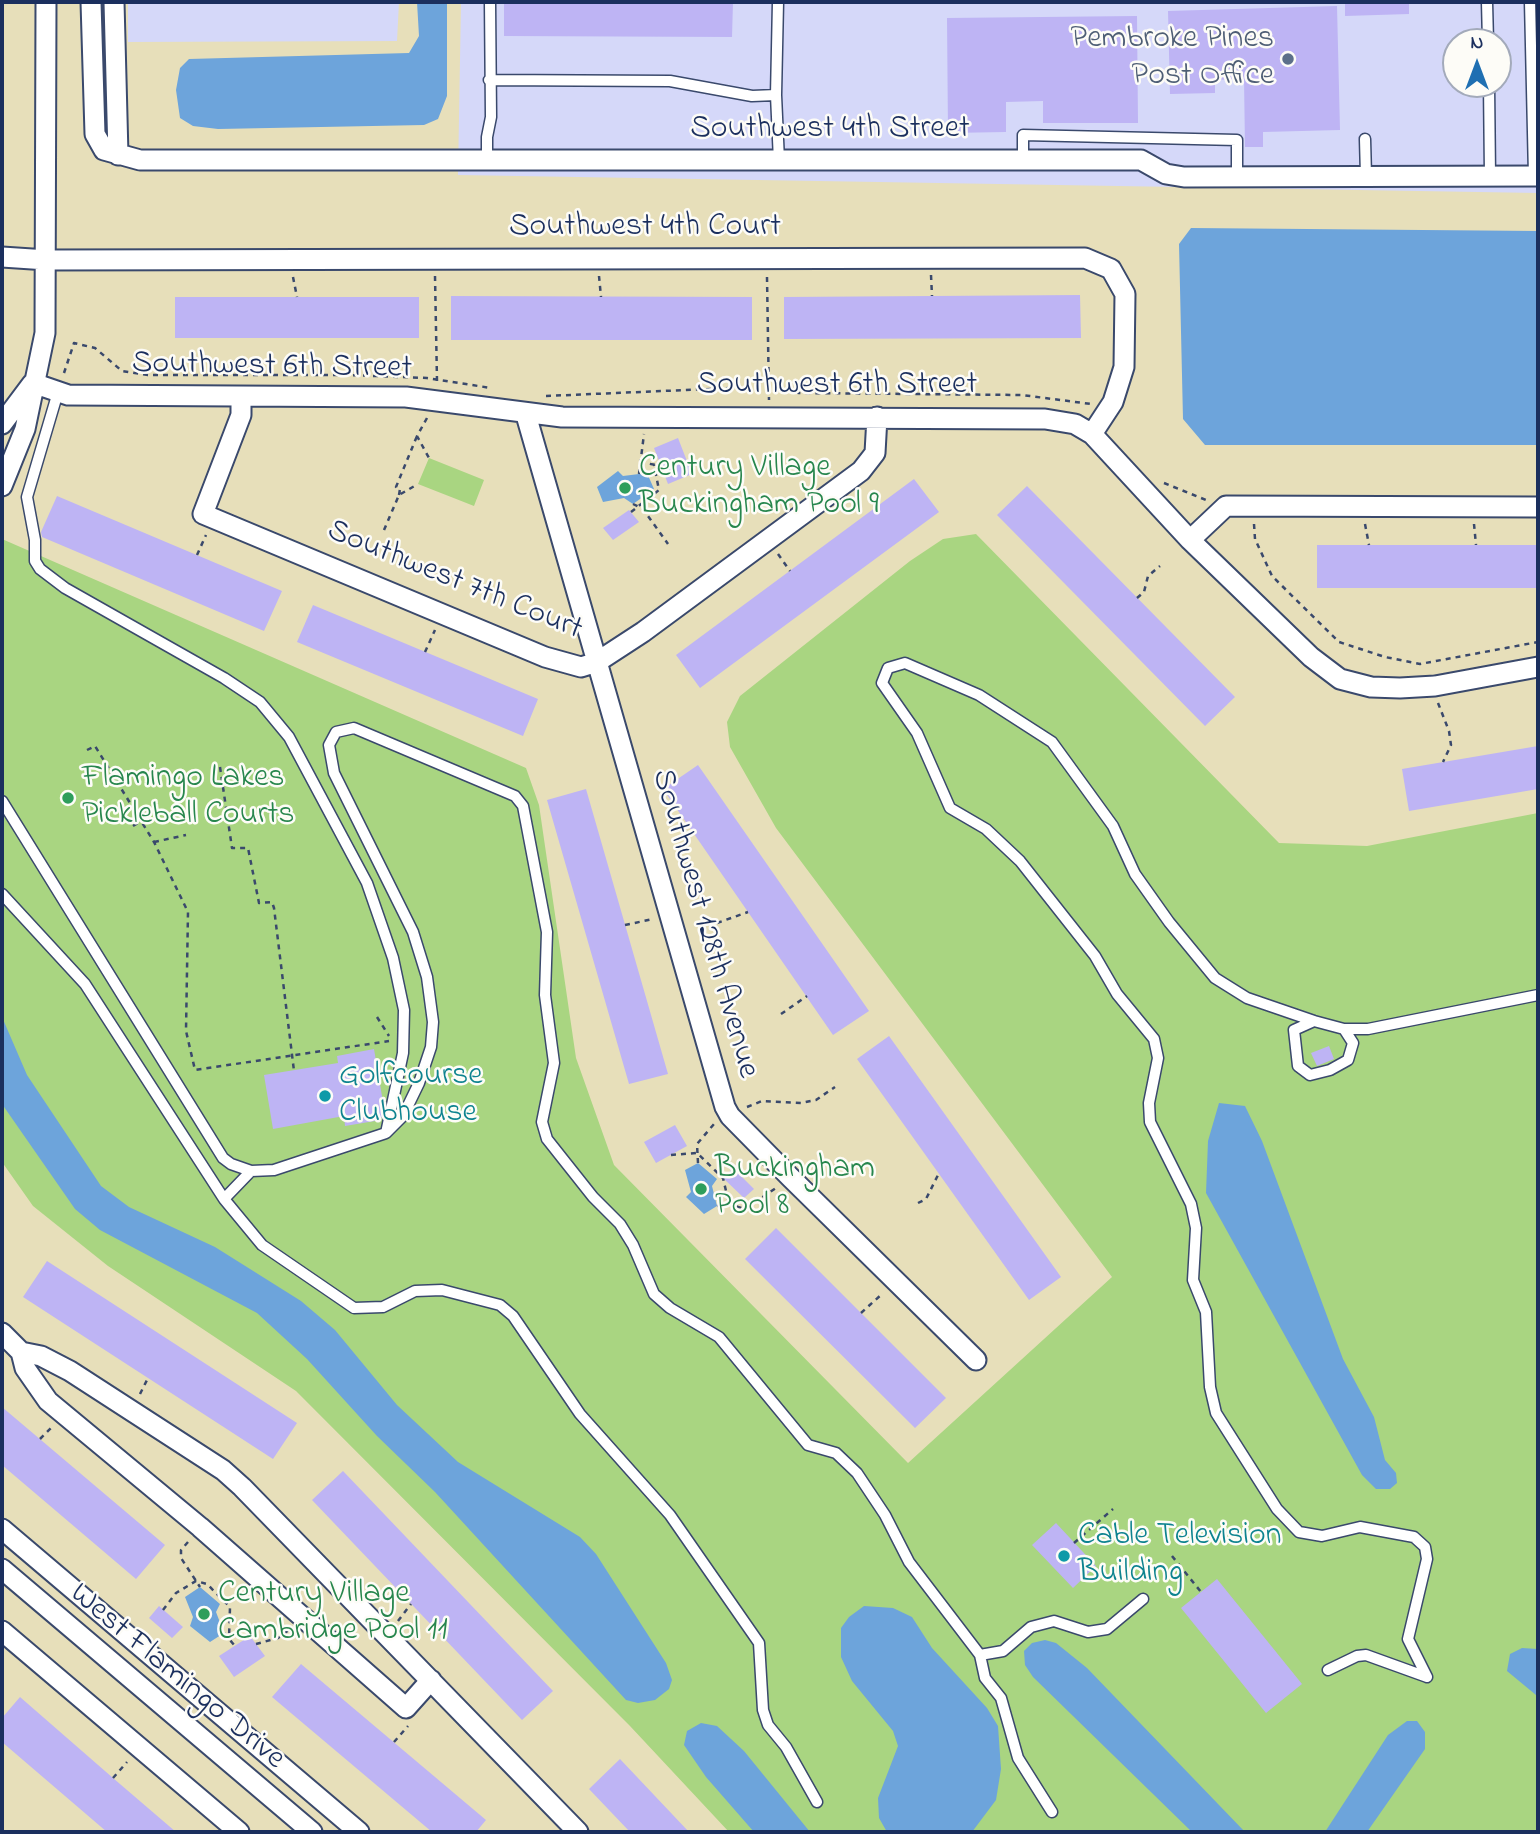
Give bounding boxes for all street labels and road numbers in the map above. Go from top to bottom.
street label: Southwest 4th Street [690,112,970,150]
street label: Southwest 4th Court [509,210,781,248]
street label: Southwest 6th Street [131,346,413,390]
street label: Southwest 6th Street [697,368,977,406]
street label: Southwest 7th Court [321,513,587,651]
street label: Southwest 128th Avenue [641,765,765,1083]
street label: West Flamingo Drive [60,1577,292,1779]

